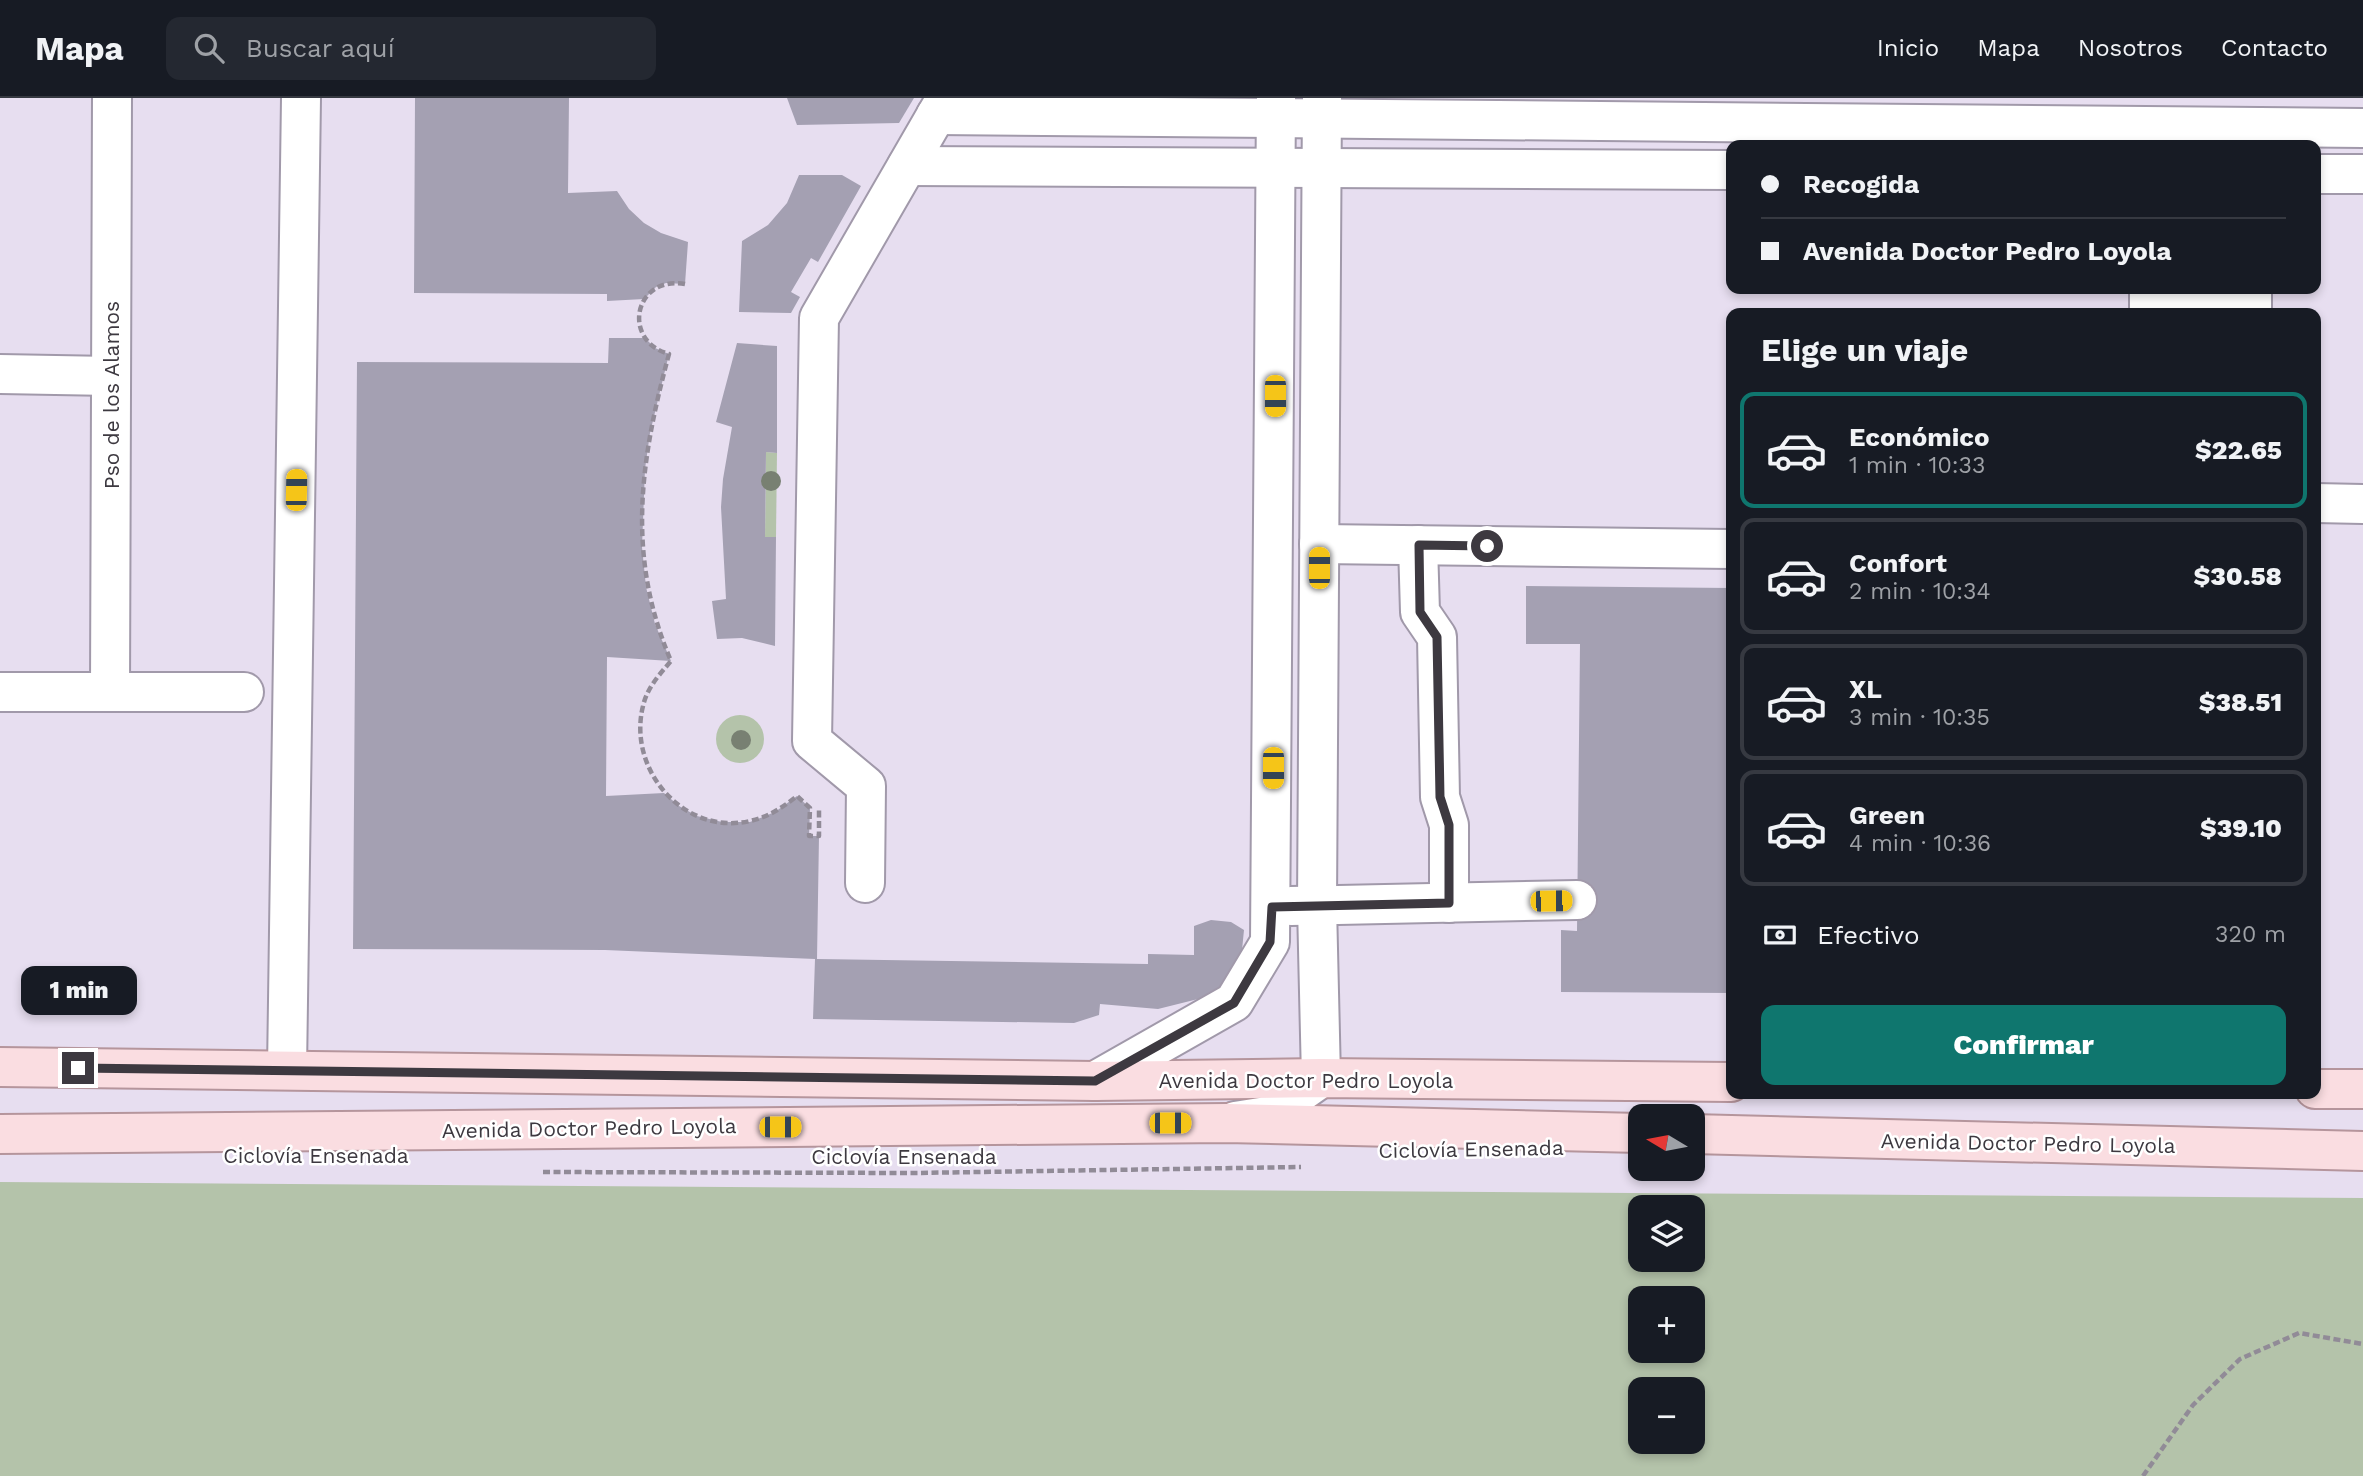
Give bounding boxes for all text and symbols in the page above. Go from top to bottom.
search box [166,17,656,80]
text: Mapa [35,29,124,68]
icon: search [190,29,228,67]
text: Buscar aquí [246,33,395,63]
text: Inicio [1877,34,1939,62]
text: Mapa [1977,34,2040,62]
text: Nosotros [2078,34,2183,62]
text: Contacto [2221,34,2328,62]
text: Recogida [1803,169,1919,199]
text: Avenida Doctor Pedro Loyola [1803,236,2172,266]
street label: Pso de los Alamos [99,301,124,489]
text: Elige un viaje [1761,331,1968,369]
car [1265,375,1286,417]
icon: car [1765,419,1828,482]
text: Económico [1849,422,1990,452]
text: $22.65 [2195,435,2282,465]
text: 1 min · 10:33 [1849,452,1985,479]
car [286,469,307,511]
route start [1471,530,1503,562]
icon: car [1765,545,1828,608]
car [1309,547,1330,589]
text: Confort [1849,548,1947,578]
text: $30.58 [2194,561,2282,591]
text: 2 min · 10:34 [1849,578,1991,605]
icon: car [1765,671,1828,734]
text: XL [1849,674,1882,704]
text: $38.51 [2199,687,2282,717]
text: 3 min · 10:35 [1849,704,1990,731]
car [1263,747,1284,789]
icon: car [1765,797,1828,860]
text: Green [1849,800,1925,830]
text: $39.10 [2200,813,2282,843]
text: 4 min · 10:36 [1849,830,1991,857]
car [1530,890,1573,912]
icon: cash [1761,916,1799,954]
text: Efectivo [1817,920,1920,950]
text: 320 m [2215,921,2286,948]
callout: 1 min [20,967,136,1016]
text: 1 min [49,977,109,1004]
button: Confirmar [1761,1005,2286,1085]
route end [62,1052,94,1084]
street label: Avenida Doctor Pedro Loyola [1159,1068,1454,1093]
north arrow [1628,1104,1704,1181]
map controls [1628,1104,1705,1454]
street label: Avenida Doctor Pedro Loyola [441,1113,737,1143]
car [1150,1113,1192,1134]
car [760,1117,802,1138]
street label: Avenida Doctor Pedro Loyola [1880,1128,2176,1158]
street label: Ciclovía Ensenada [1378,1135,1564,1163]
street label: Ciclovía Ensenada [223,1143,409,1168]
street label: Ciclovía Ensenada [811,1144,997,1169]
button: layers [1628,1195,1705,1272]
button: + [1628,1286,1705,1363]
button: − [1628,1377,1705,1454]

